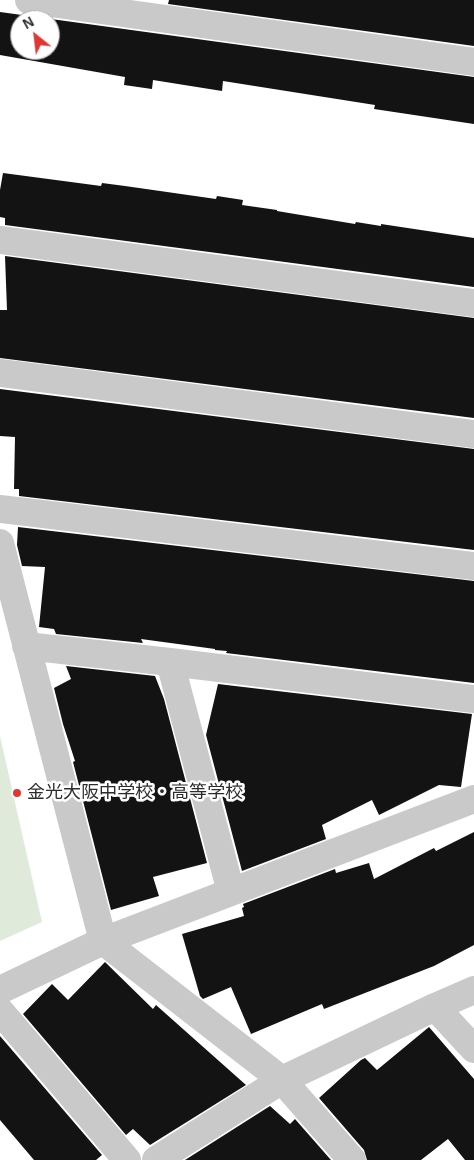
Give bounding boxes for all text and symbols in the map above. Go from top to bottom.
north arrow [10,10,60,60]
text: N [20,13,37,32]
place label: 金光大阪中学校・高等学校 [27,782,243,804]
marker: 金光大阪中学校・高等学校 [11,787,23,799]

